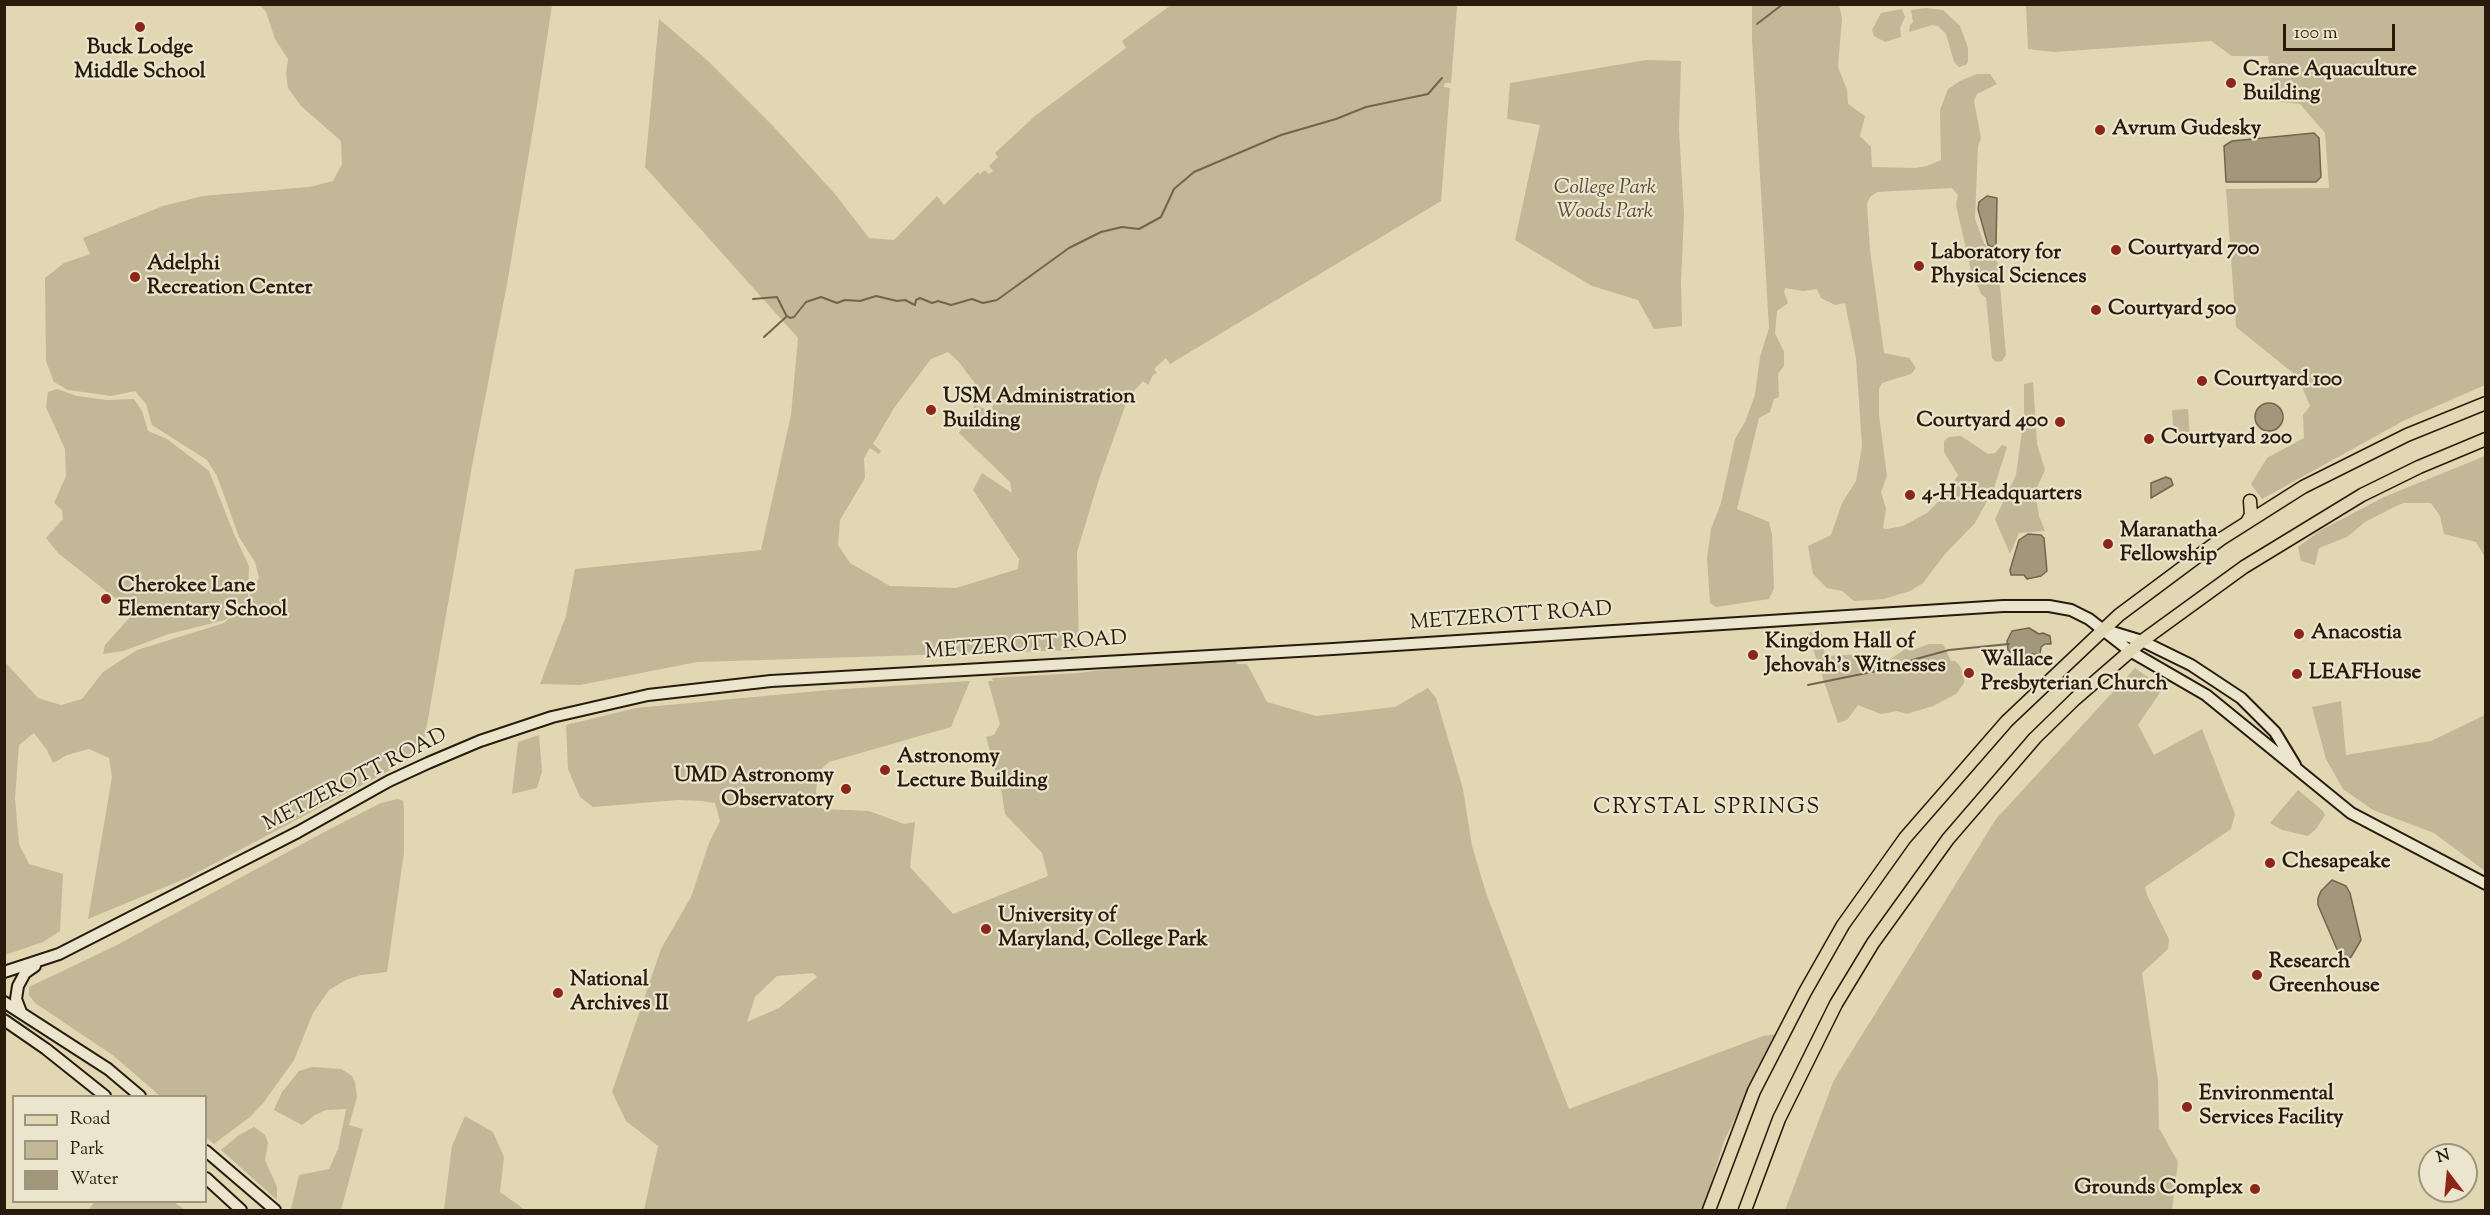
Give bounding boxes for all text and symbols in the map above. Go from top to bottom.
scale bar [2286,12,2398,50]
marker: Buck Lodge Middle School [133,20,147,34]
text: 100 m [2294,21,2338,47]
place label: Buck Lodge Middle School [74,36,206,86]
place label: Crane Aquaculture Building [2243,58,2417,108]
marker: Crane Aquaculture Building [2224,76,2238,90]
place label: Avrum Gudesky [2112,117,2261,143]
marker: Avrum Gudesky [2093,123,2107,137]
park label: College Park Woods Park [1554,176,1656,226]
place label: Courtyard 700 [2128,237,2259,263]
place label: Laboratory for Physical Sciences [1931,241,2086,291]
marker: Courtyard 700 [2109,243,2123,257]
place label: Adelphi Recreation Center [147,252,312,302]
marker: Laboratory for Physical Sciences [1912,259,1926,273]
marker: Adelphi Recreation Center [128,270,142,284]
place label: Courtyard 500 [2108,297,2236,323]
marker: Courtyard 500 [2089,303,2103,317]
place label: Courtyard 100 [2214,368,2342,394]
marker: Courtyard 100 [2195,374,2209,388]
place label: USM Administration Building [943,385,1135,435]
marker: USM Administration Building [924,403,938,417]
place label: Courtyard 400 [1916,409,2048,435]
marker: Courtyard 400 [2053,415,2067,429]
place label: Courtyard 200 [2161,426,2292,452]
marker: Courtyard 200 [2142,432,2156,446]
place label: 4-H Headquarters [1922,482,2082,508]
marker: 4-H Headquarters [1903,488,1917,502]
place label: Maranatha Fellowship [2120,519,2217,569]
marker: Maranatha Fellowship [2101,537,2115,551]
place label: Cherokee Lane Elementary School [118,574,287,624]
marker: Cherokee Lane Elementary School [99,592,113,606]
street label: METZEROTT ROAD [1409,598,1613,638]
place label: Anacostia [2311,621,2402,647]
street label: METZEROTT ROAD [924,627,1128,667]
marker: Anacostia [2292,627,2306,641]
place label: Kingdom Hall of Jehovah’s Witnesses [1765,630,1946,680]
marker: Kingdom Hall of Jehovah’s Witnesses [1746,648,1760,662]
place label: Wallace Presbyterian Church [1981,648,2168,698]
place label: LEAFHouse [2309,661,2421,687]
marker: Wallace Presbyterian Church [1962,666,1976,680]
marker: LEAFHouse [2290,667,2304,681]
street label: METZEROTT ROAD [260,724,452,838]
place label: Astronomy Lecture Building [897,745,1047,795]
marker: Astronomy Lecture Building [878,763,892,777]
place label: UMD Astronomy Observatory [674,764,834,814]
marker: UMD Astronomy Observatory [839,782,853,796]
district label: CRYSTAL SPRINGS [1593,796,1821,822]
place label: Chesapeake [2282,850,2391,876]
marker: Chesapeake [2263,856,2277,870]
place label: University of Maryland, College Park [998,904,1208,954]
marker: University of Maryland, College Park [979,922,993,936]
place label: Research Greenhouse [2269,950,2380,1000]
place label: National Archives II [570,968,669,1018]
marker: Research Greenhouse [2250,968,2264,982]
marker: National Archives II [551,986,565,1000]
place label: Environmental Services Facility [2199,1082,2344,1132]
legend [12,1095,207,1203]
marker: Environmental Services Facility [2180,1100,2194,1114]
text: Road [70,1107,110,1133]
text: Park [70,1137,104,1163]
north arrow [2418,1143,2478,1203]
text: N [2434,1144,2453,1170]
text: Water [70,1167,118,1193]
place label: Grounds Complex [2074,1176,2243,1202]
marker: Grounds Complex [2248,1182,2262,1196]

